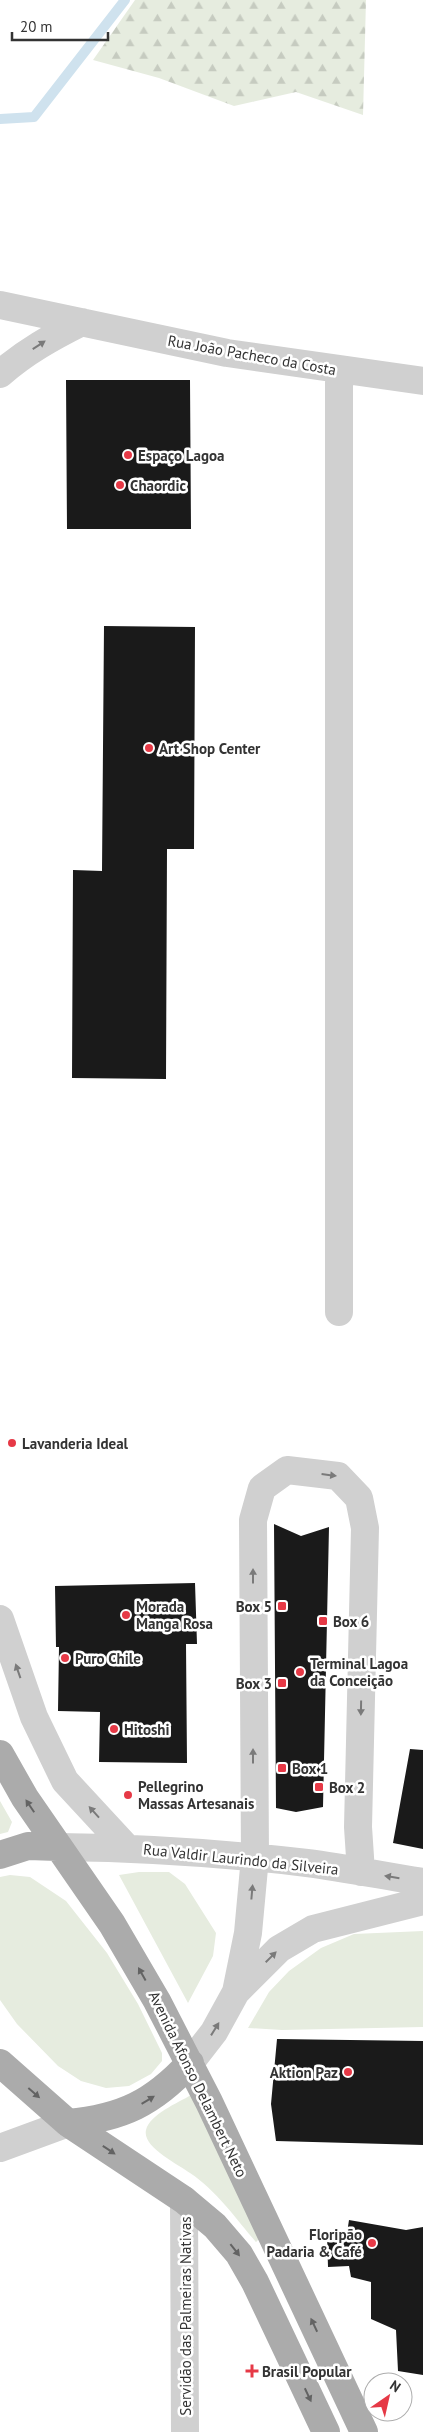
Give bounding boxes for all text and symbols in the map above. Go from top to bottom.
scale bar [12,10,109,42]
text: 20 m [20,17,53,36]
street label: Rua João Pacheco da Costa [166,331,338,379]
one-way arrow [32,340,46,349]
place label: Espaço Lagoa [138,446,224,465]
marker: Espaço Lagoa [122,449,134,461]
place label: Chaordic [130,476,186,495]
marker: Chaordic [114,479,126,491]
place label: Art Shop Center [159,739,261,758]
marker: Art Shop Center [143,742,155,754]
place label: Lavanderia Ideal [22,1434,129,1453]
marker: Lavanderia Ideal [6,1437,18,1449]
one-way arrow [322,1471,338,1479]
one-way arrow [249,1568,257,1584]
place label: Morada Manga Rosa [136,1597,213,1633]
place label: Box 5 [236,1597,272,1616]
marker: Box 5 [276,1600,288,1612]
marker: Morada Manga Rosa [120,1609,132,1621]
place label: Box 6 [333,1612,369,1631]
marker: Box 6 [317,1615,329,1627]
place label: Puro Chile [75,1649,141,1668]
marker: Puro Chile [59,1652,71,1664]
place label: Terminal Lagoa da Conceição [310,1654,408,1690]
one-way arrow [14,1663,22,1678]
marker: Terminal Lagoa da Conceição [294,1666,306,1678]
place label: Box 3 [236,1674,272,1693]
marker: Box 3 [276,1677,288,1689]
one-way arrow [356,1701,364,1717]
place label: Hitoshi [124,1720,170,1739]
marker: Hitoshi [108,1723,120,1735]
one-way arrow [249,1748,257,1764]
place label: Box 1 [292,1759,328,1778]
marker: Box 1 [276,1762,288,1774]
place label: Pellegrino Massas Artesanais [138,1777,254,1813]
place label: Box 2 [329,1778,365,1797]
marker: Box 2 [313,1781,325,1793]
marker: Pellegrino Massas Artesanais [122,1789,134,1801]
one-way arrow [26,1799,35,1813]
one-way arrow [88,1806,100,1818]
street label: Rua Valdir Laurindo da Silveira [142,1839,340,1879]
one-way arrow [383,1872,399,1880]
one-way arrow [248,1883,256,1899]
one-way arrow [265,1951,277,1963]
one-way arrow [138,1967,147,1980]
street label: Avenida Afonso Delambert Neto [145,1988,251,2180]
one-way arrow [211,2022,220,2035]
place label: Aktion Paz [270,2063,338,2082]
marker: Aktion Paz [342,2066,354,2078]
one-way arrow [28,2087,41,2098]
one-way arrow [140,2096,155,2104]
one-way arrow [102,2145,115,2155]
street label: Servidão das Palmeiras Nativas [176,2216,195,2416]
place label: Floripão Padaria & Café [267,2225,362,2261]
marker: Floripão Padaria & Café [366,2237,378,2249]
one-way arrow [230,2244,240,2257]
one-way arrow [309,2317,318,2332]
place label: Brasil Popular [262,2362,352,2381]
marker: Brasil Popular [246,2365,258,2377]
north arrow [363,2372,413,2422]
text: N [386,2376,404,2396]
one-way arrow [305,2388,313,2402]

